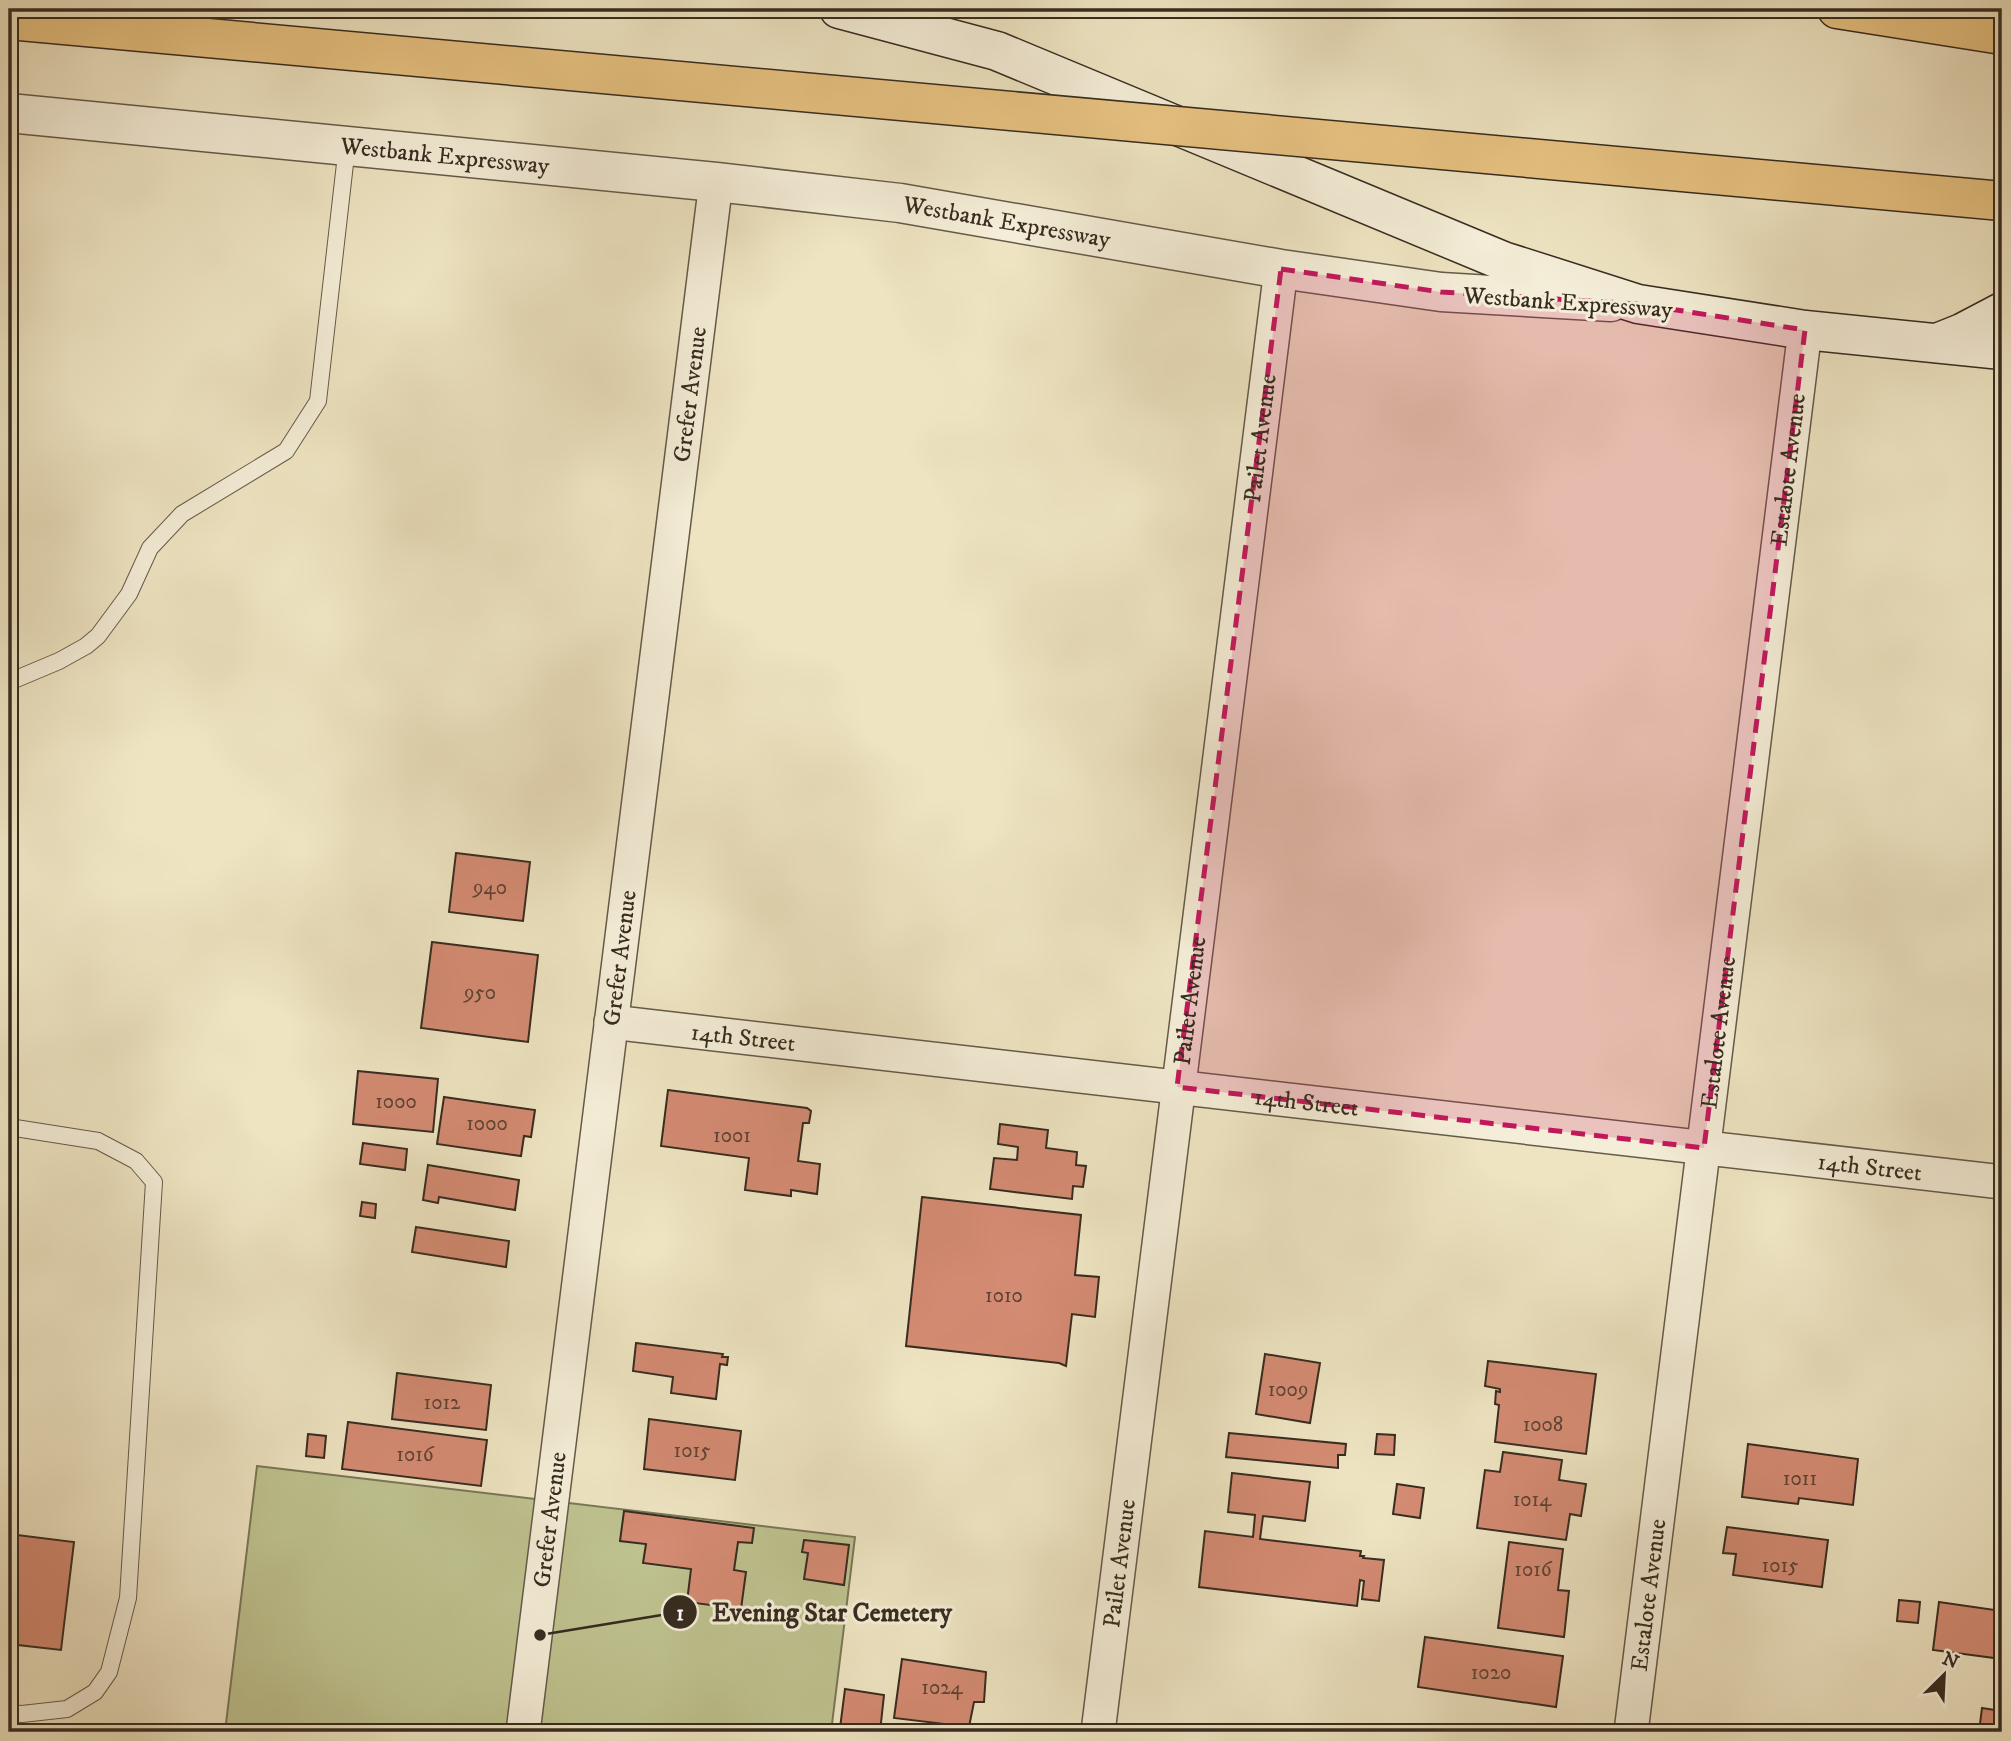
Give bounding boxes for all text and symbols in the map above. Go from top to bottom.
street label: Westbank Expressway [338,131,551,182]
street label: Westbank Expressway [900,190,1113,255]
street label: Westbank Expressway [1461,281,1674,325]
street label: Grefer Avenue [667,325,714,464]
street label: Pailet Avenue [1238,372,1284,504]
street label: Estalote Avenue [1764,392,1813,548]
house number: 940 [472,875,507,901]
street label: Grefer Avenue [597,888,644,1028]
street label: Pailet Avenue [1168,935,1213,1067]
street label: Estalote Avenue [1694,954,1743,1111]
house number: 950 [463,980,496,1006]
street label: 14th Street [689,1017,797,1059]
street label: 14th Street [1253,1082,1360,1124]
house number: 1000 [375,1089,417,1115]
house number: 1000 [466,1111,508,1137]
house number: 1001 [713,1123,751,1149]
street label: 14th Street [1816,1147,1924,1189]
house number: 1010 [985,1283,1023,1309]
house number: 1009 [1268,1377,1308,1403]
house number: 1012 [424,1390,461,1416]
house number: 1008 [1523,1412,1563,1438]
house number: 1015 [674,1438,710,1464]
house number: 1016 [396,1442,435,1468]
street label: Grefer Avenue [527,1450,574,1589]
house number: 1011 [1783,1466,1817,1492]
house number: 1014 [1513,1487,1552,1513]
street label: Pailet Avenue [1097,1497,1143,1630]
street label: Estalote Avenue [1625,1517,1673,1673]
house number: 1015 [1762,1553,1798,1579]
house number: 1016 [1514,1557,1553,1583]
callout: Evening Star Cemetery [663,1589,966,1636]
text: Evening Star Cemetery [712,1597,953,1630]
text: 1 [676,1601,684,1627]
north arrow [1910,1640,1980,1710]
text: N [1938,1647,1962,1675]
house number: 1020 [1471,1660,1511,1686]
house number: 1024 [921,1675,964,1701]

